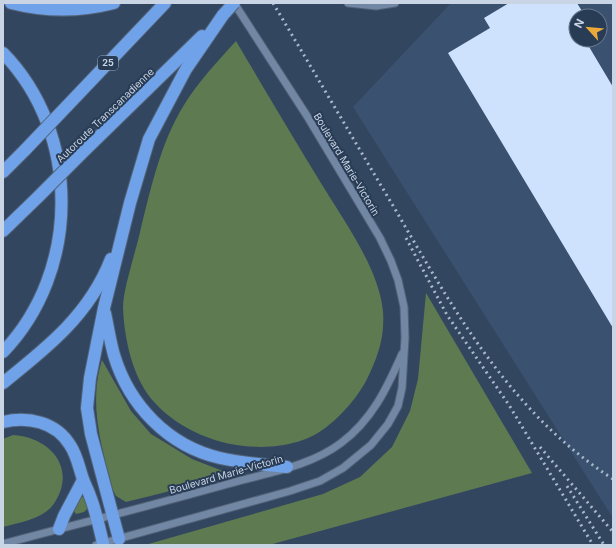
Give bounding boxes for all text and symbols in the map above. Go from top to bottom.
north arrow [568,8,608,48]
text: N [571,17,587,30]
road number: 25 [98,56,118,70]
street label: Autoroute Transcanadienne [54,65,156,165]
street label: Boulevard Marie-Victorin [312,111,382,218]
street label: Boulevard Marie-Victorin [168,452,284,496]

